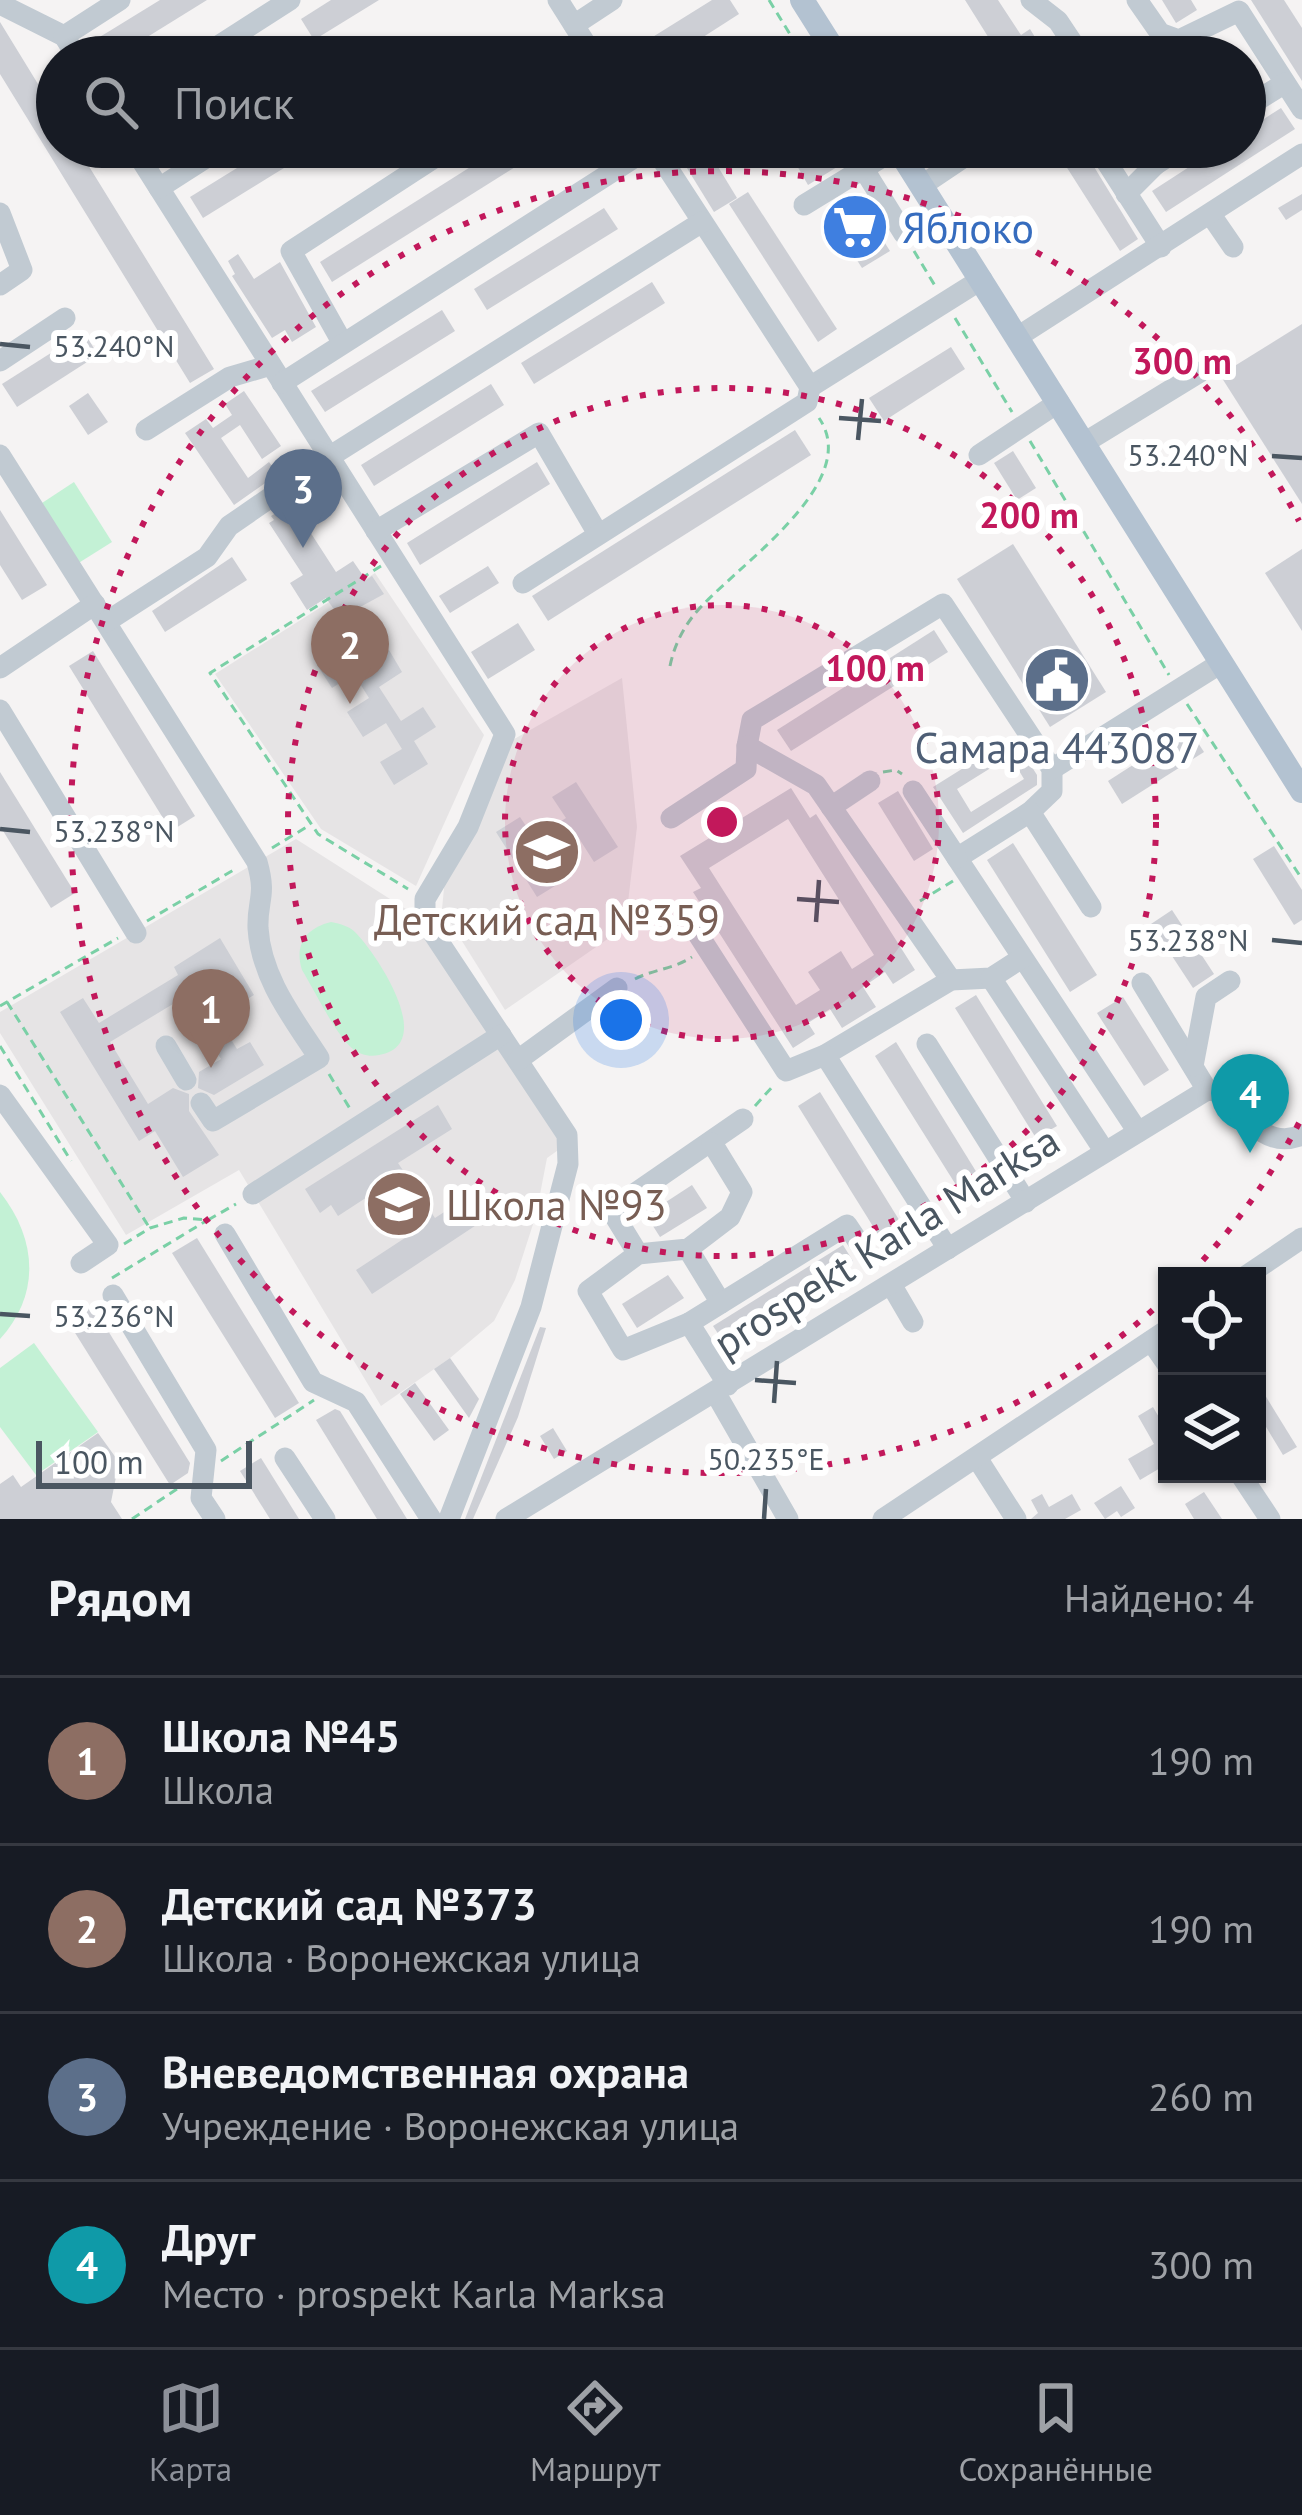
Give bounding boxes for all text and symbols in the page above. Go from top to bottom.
search box [36,36,1266,168]
icon: search [78,69,144,135]
text: Поиск [174,73,294,131]
supermarket icon: Яблоко [820,192,890,262]
place label: Яблоко [902,200,1034,255]
text: 53.240°N [53,326,175,365]
text: 300 m [1132,337,1232,384]
text: 53.240°N [1127,435,1249,474]
pin: 3 [264,449,342,548]
text: 200 m [979,491,1079,538]
pin: 2 [311,605,389,704]
text: 100 m [825,644,925,691]
public building icon: Самара 443087 [1022,645,1092,715]
place label: Самара 443087 [915,720,1199,775]
centre of rings [701,801,743,843]
text: 53.238°N [53,811,175,850]
school or university icon: Детский сад №359 [512,817,582,887]
place label: Детский сад №359 [374,892,720,947]
text: 53.238°N [1127,920,1249,959]
pin: 1 [172,969,250,1068]
your location [591,990,651,1050]
pin: 4 [1211,1054,1289,1153]
street label: prospekt Karla Marksa [703,1112,1069,1370]
school or university icon: Школа №93 [364,1169,434,1239]
place label: Школа №93 [446,1177,667,1232]
map controls [1158,1267,1266,1483]
button: locate [1158,1267,1266,1375]
text: 53.236°N [53,1296,175,1335]
button: layers [1158,1375,1266,1483]
scale bar [36,1435,252,1488]
text: 50.235°E [708,1439,825,1478]
text: 100 m [54,1440,144,1483]
text: Рядом [48,1564,192,1630]
text: Найдено: 4 [1064,1572,1254,1623]
text: Школа №45 [162,1706,400,1764]
text: 1 [76,1735,98,1786]
text: 190 m [1148,1735,1254,1786]
text: Школа [162,1764,274,1815]
text: Детский сад №373 [162,1874,537,1932]
text: 2 [76,1903,98,1954]
text: 190 m [1148,1903,1254,1954]
text: Школа · Воронежская улица [162,1932,641,1983]
text: Вневедомственная охрана [162,2042,689,2100]
text: 3 [76,2071,98,2122]
text: 260 m [1148,2071,1254,2122]
text: Учреждение · Воронежская улица [162,2100,739,2151]
text: Друг [162,2210,255,2268]
text: 4 [76,2239,98,2290]
text: 300 m [1148,2239,1254,2290]
text: Место · prospekt Karla Marksa [162,2268,666,2319]
tab: Карта [149,2375,232,2490]
tab: Маршрут [530,2375,661,2490]
tab: Сохранённые [958,2375,1153,2490]

